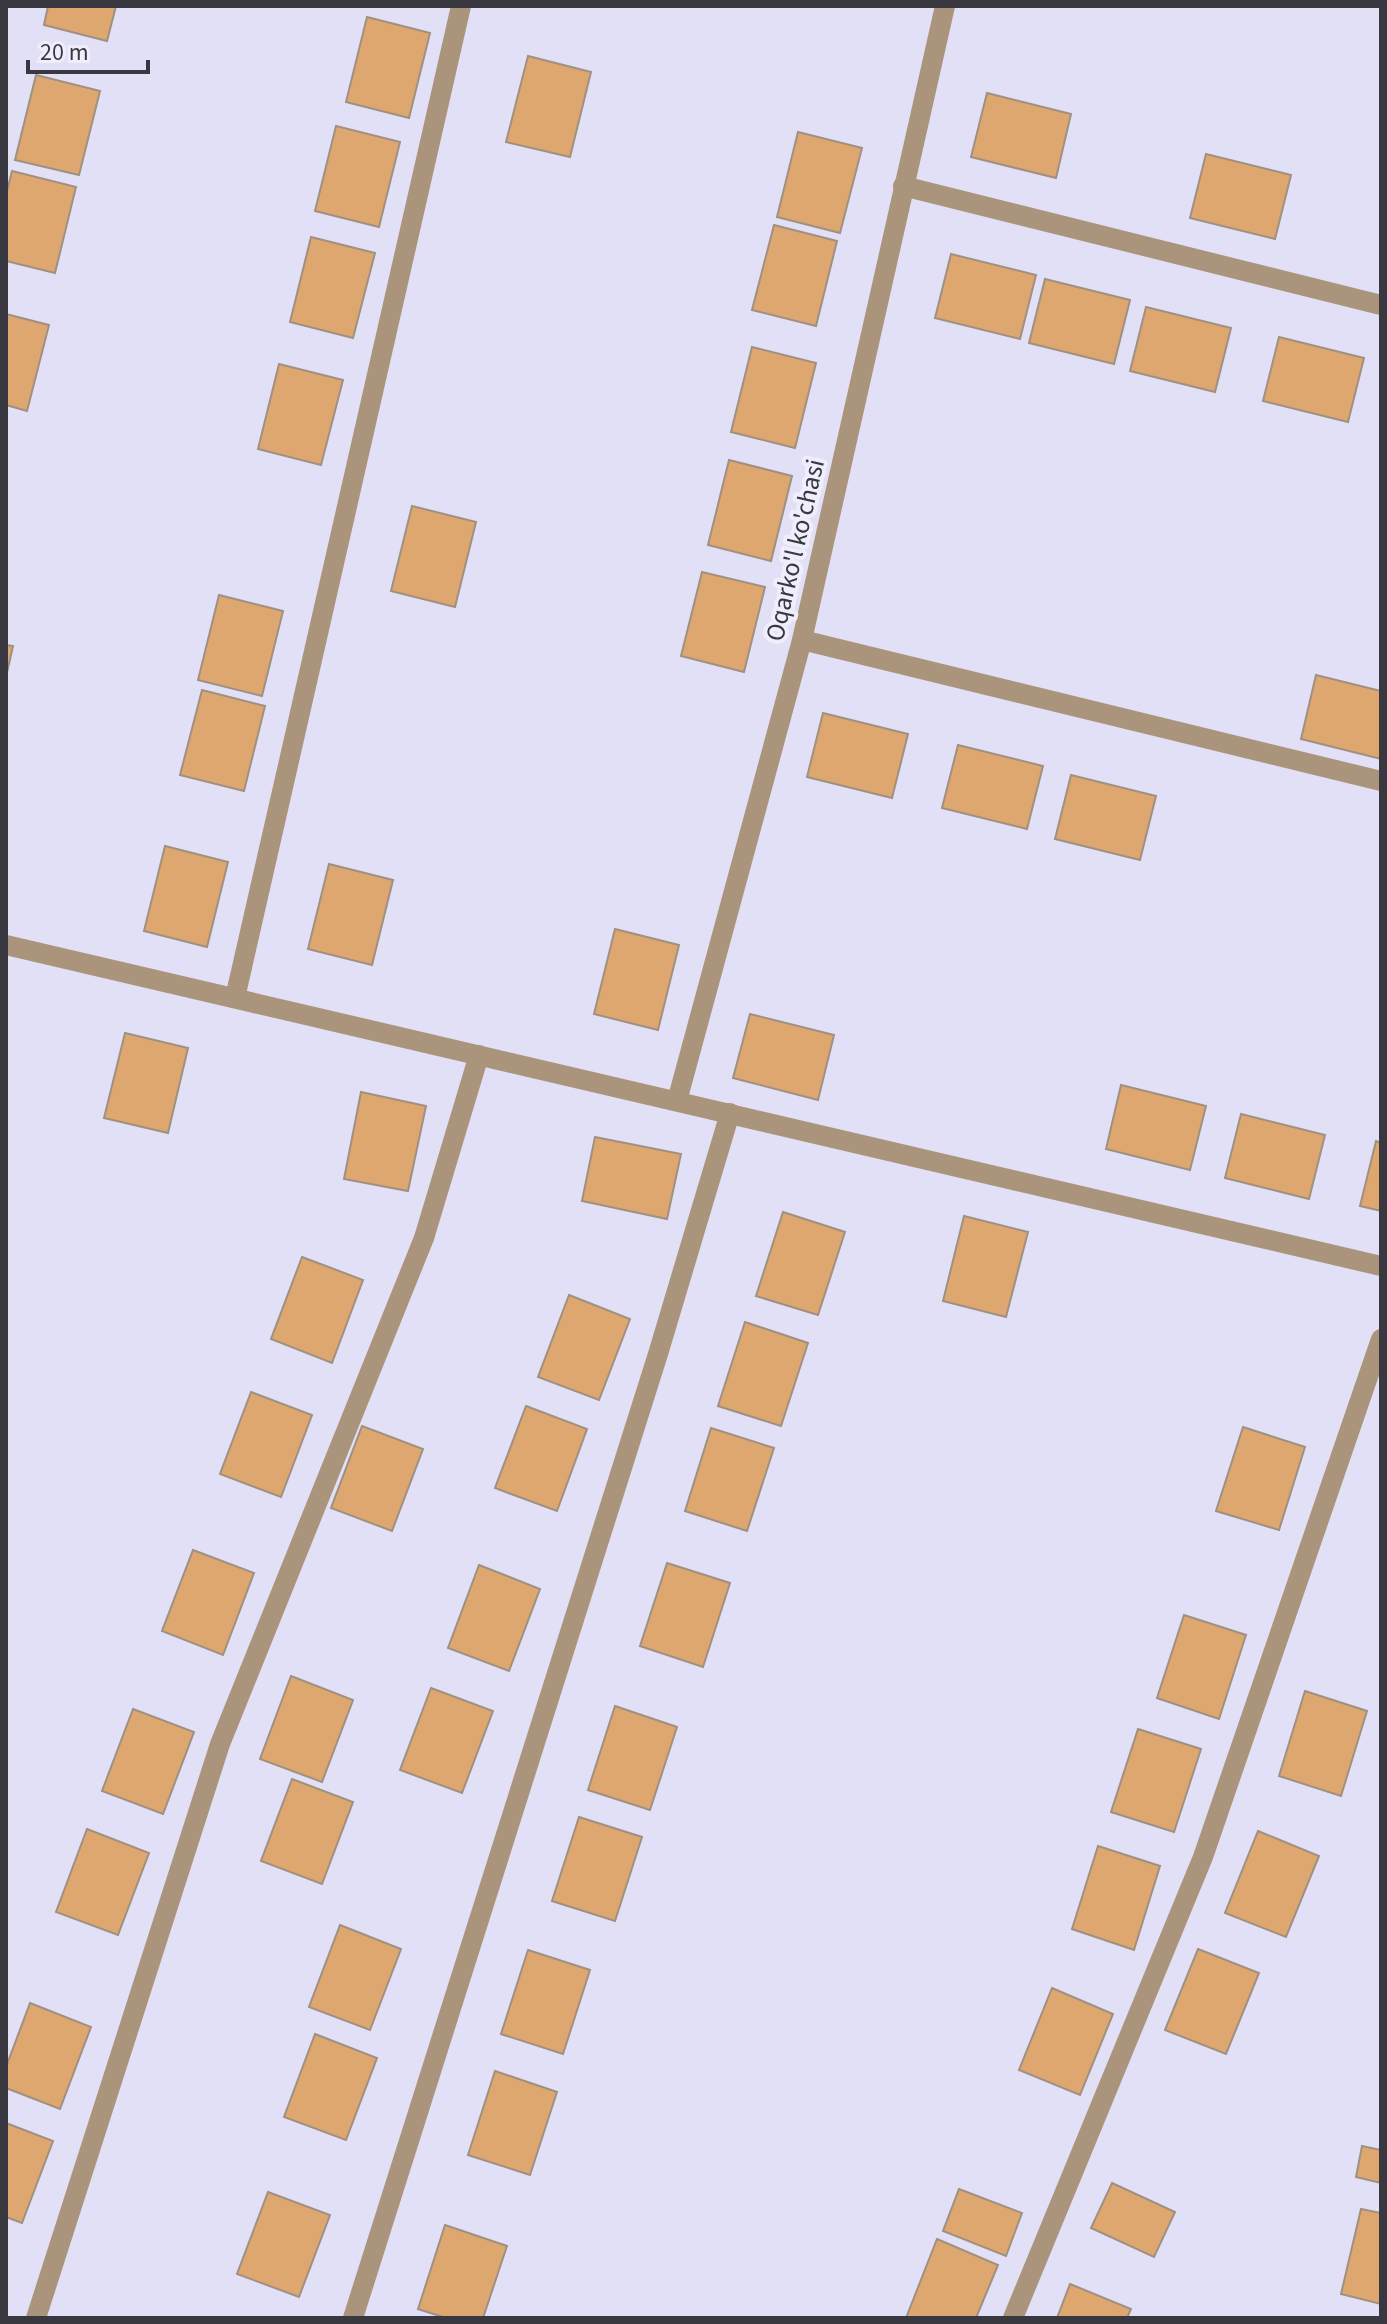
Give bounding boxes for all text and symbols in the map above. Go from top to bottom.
scale bar [28,24,148,74]
text: 20 m [40,35,89,70]
street label: Oqarko'l ko'chasi [756,455,834,645]

